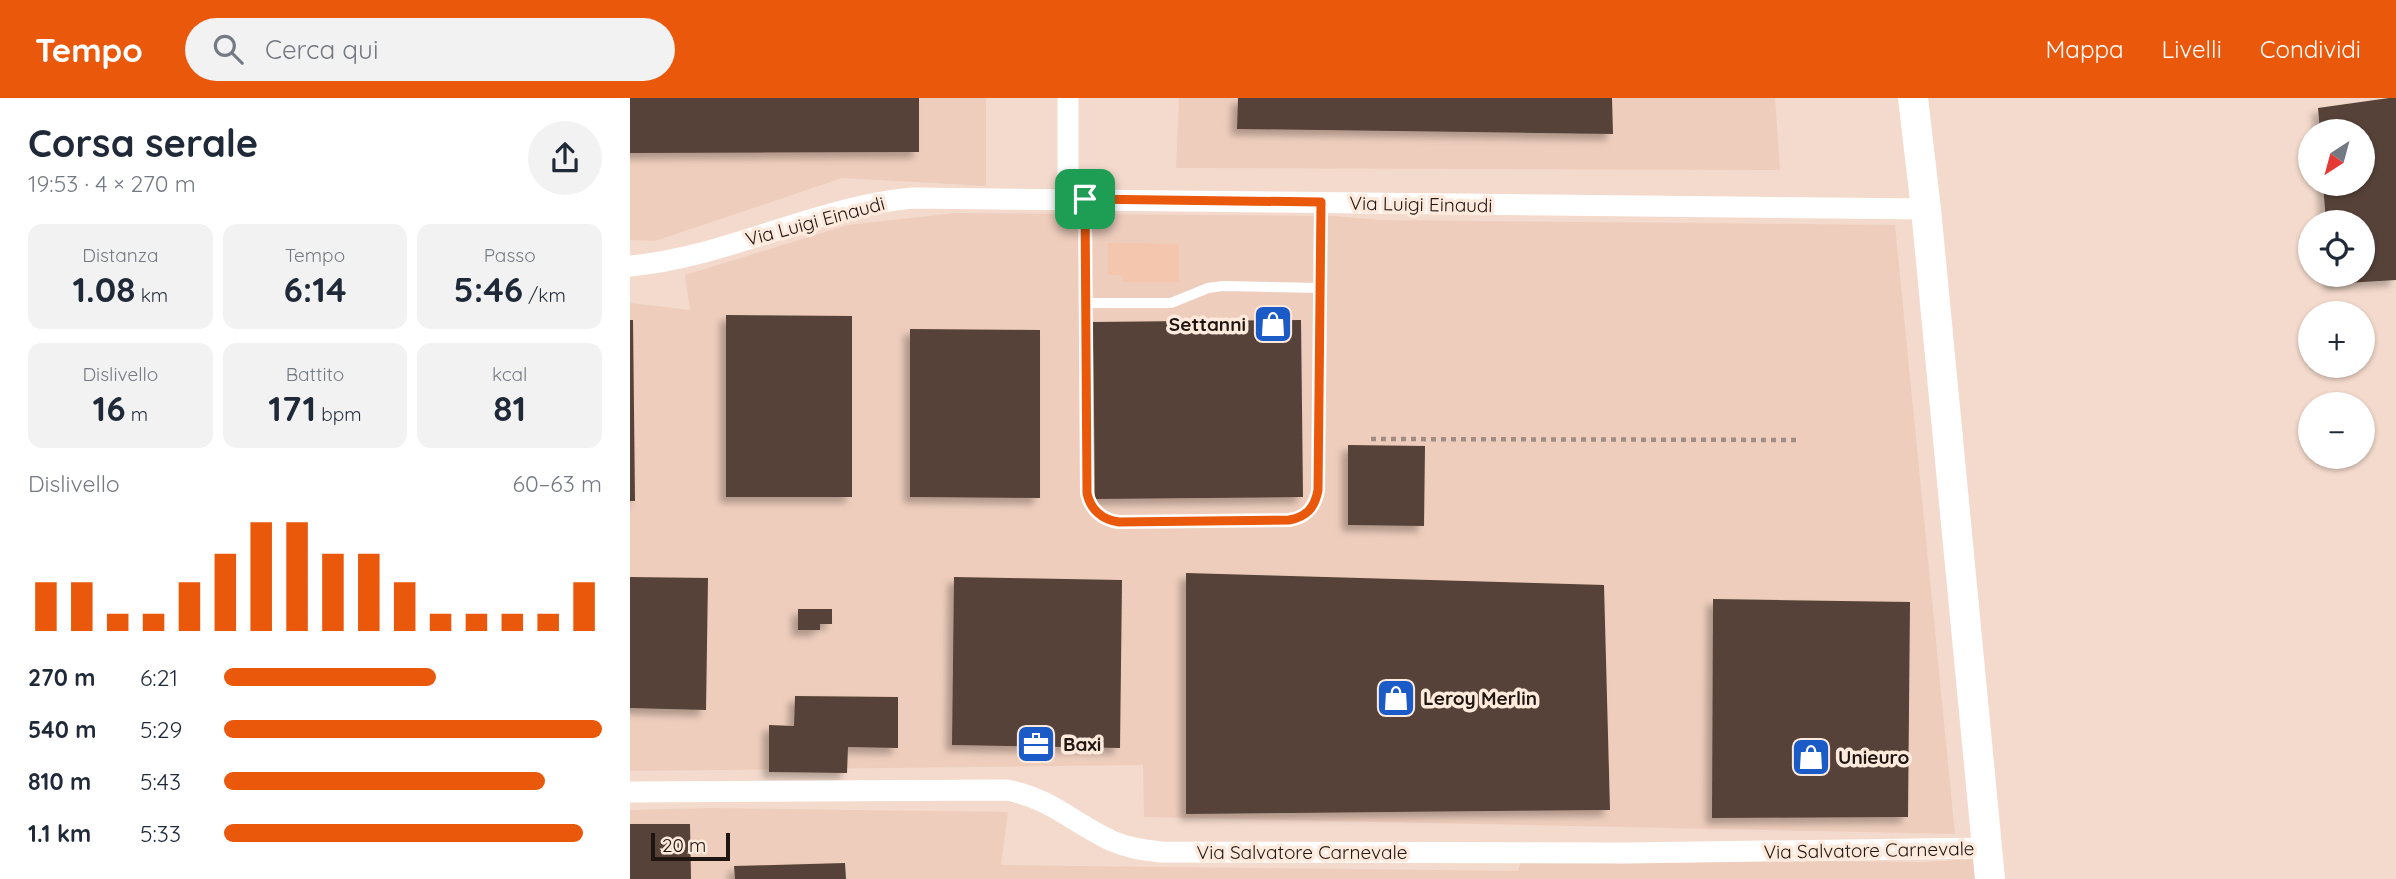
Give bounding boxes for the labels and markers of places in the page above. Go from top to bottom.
pin [1055,169,1115,229]
shop icon: Settanni [1252,303,1294,345]
place label: Settanni [1169,312,1246,336]
shop icon: Leroy Merlin [1375,677,1417,719]
place label: Leroy Merlin [1423,686,1537,710]
office icon: Baxi [1015,723,1057,765]
place label: Baxi [1063,732,1101,756]
shop icon: Unieuro [1790,736,1832,778]
place label: Unieuro [1838,745,1909,769]

